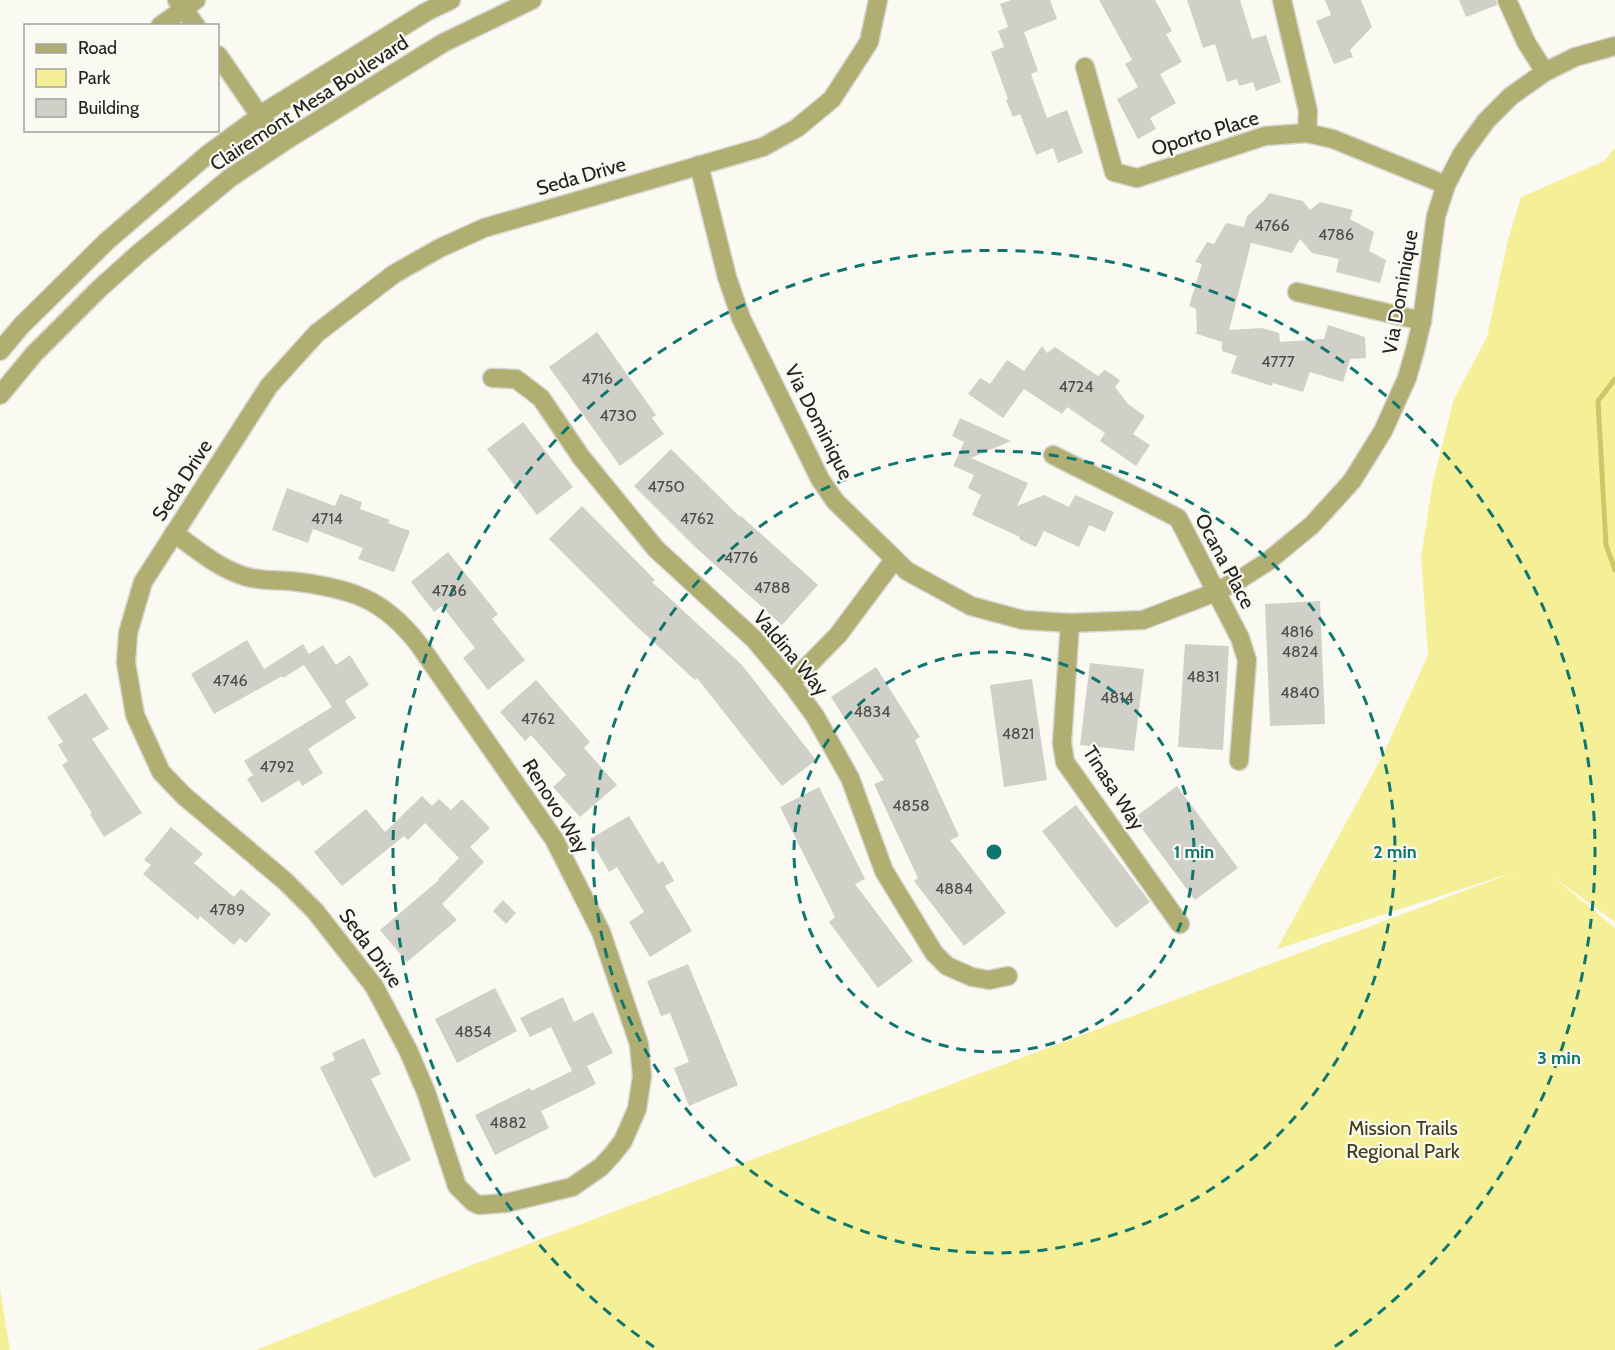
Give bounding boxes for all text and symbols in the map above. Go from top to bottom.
legend [24,24,219,132]
street label: Clairemont Mesa Boulevard [205,30,413,176]
text: Road [78,37,117,59]
text: Park [78,67,111,89]
text: Building [78,97,140,119]
street label: Oporto Place [1149,105,1261,161]
street label: Seda Drive [533,152,629,200]
house number: 4766 [1254,216,1290,235]
house number: 4786 [1318,225,1354,244]
street label: Via Dominique [1377,228,1423,356]
house number: 4777 [1261,352,1295,371]
street label: Via Dominique [780,360,858,484]
house number: 4716 [581,369,613,388]
house number: 4724 [1059,377,1093,396]
house number: 4730 [599,406,637,425]
street label: Seda Drive [147,435,217,525]
house number: 4750 [647,477,685,496]
house number: 4714 [311,509,343,528]
house number: 4762 [680,509,714,528]
street label: Ocana Place [1190,509,1260,613]
house number: 4776 [724,548,758,567]
house number: 4788 [754,578,790,597]
house number: 4736 [431,581,467,600]
street label: Valdina Way [748,606,834,700]
house number: 4816 [1280,622,1314,641]
house number: 4824 [1282,642,1318,661]
house number: 4831 [1187,667,1219,686]
house number: 4746 [212,671,248,690]
house number: 4840 [1280,683,1320,702]
house number: 4814 [1100,688,1134,707]
house number: 4834 [854,702,890,721]
house number: 4762 [521,709,555,728]
house number: 4821 [1002,724,1034,743]
street label: Tinasa Way [1078,741,1150,835]
street label: Renovo Way [518,754,594,858]
house number: 4792 [260,757,294,776]
house number: 4858 [892,796,930,815]
text: 1 min [1174,841,1214,863]
text: 2 min [1373,841,1417,863]
centre of rings [984,842,1004,862]
house number: 4884 [935,879,973,898]
house number: 4789 [209,900,245,919]
street label: Seda Drive [334,904,408,992]
house number: 4854 [455,1022,491,1041]
text: 3 min [1537,1047,1581,1069]
house number: 4882 [489,1113,527,1132]
park label: Mission Trails Regional Park [1346,1116,1460,1163]

